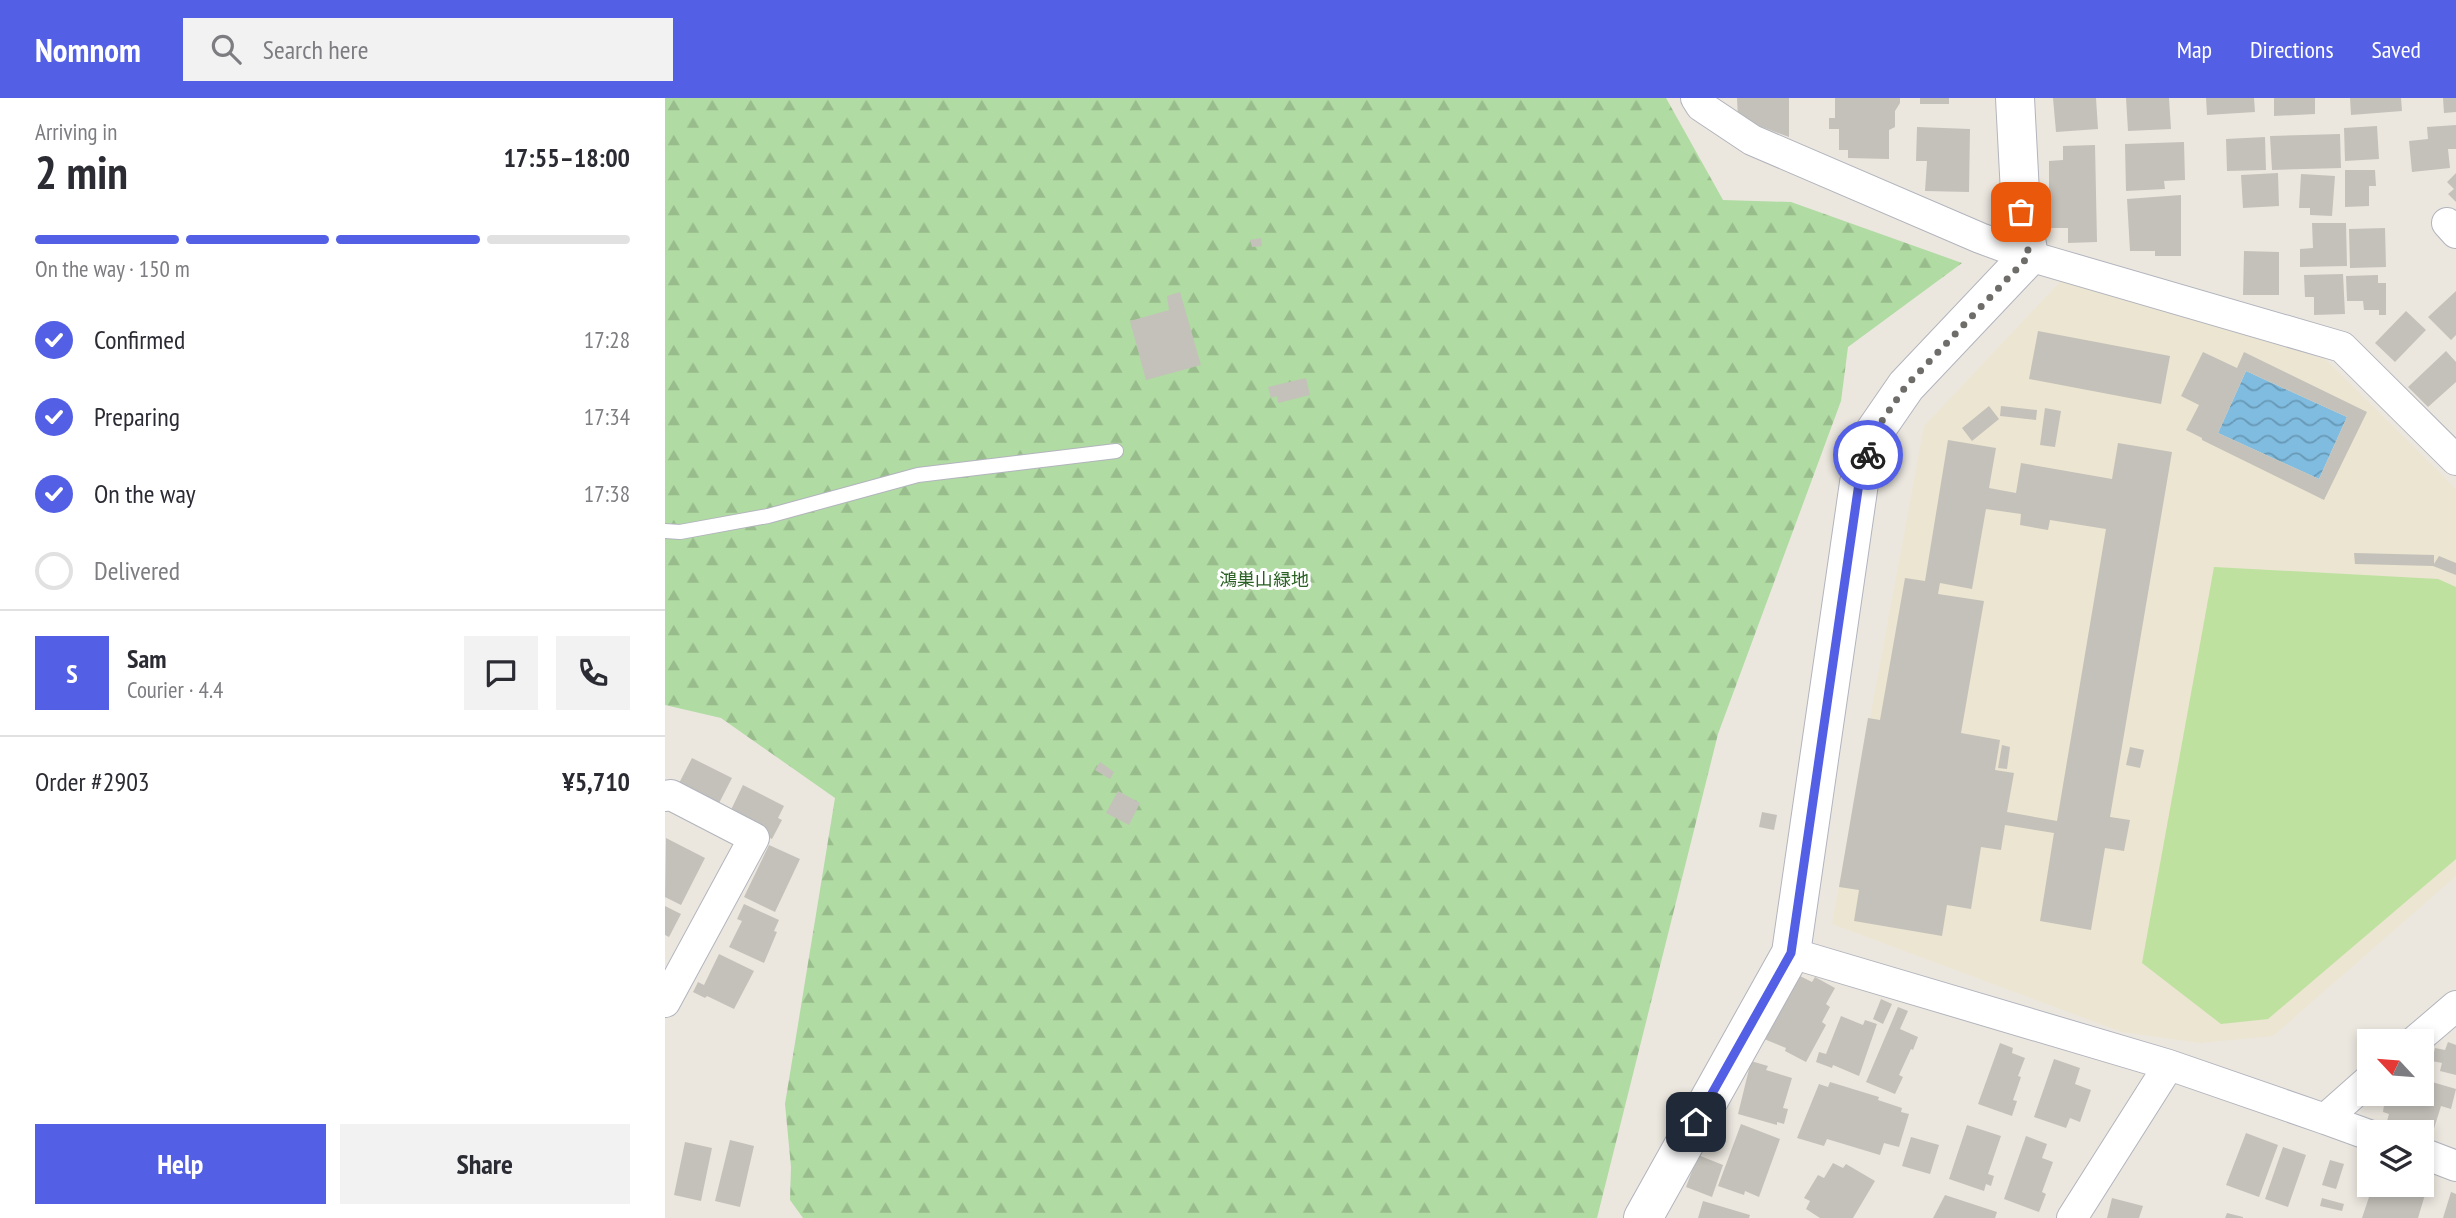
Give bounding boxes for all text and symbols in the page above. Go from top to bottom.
search box [183,18,673,81]
text: Nomnom [35,28,141,71]
icon: search [207,30,245,68]
text: Search here [263,33,368,66]
text: Map [2177,34,2212,65]
text: Directions [2250,34,2334,65]
text: Saved [2372,34,2421,65]
text: Arriving in [35,117,117,146]
text: 17:55–18:00 [503,141,630,174]
text: 2 min [35,142,128,202]
pin [1991,182,2051,242]
icon: bag [2002,193,2040,231]
text: On the way · 150 m [35,254,190,283]
icon: check [35,321,73,359]
text: Confirmed [94,323,185,356]
text: 17:28 [584,325,630,354]
icon: check [35,398,73,436]
text: Preparing [94,400,180,433]
text: 17:34 [584,402,630,431]
courier [1833,420,1903,490]
icon: bike [1849,436,1887,474]
icon: check [35,475,73,513]
text: On the way [94,477,196,510]
text: 17:38 [584,479,630,508]
text: Delivered [94,554,180,587]
park label: 鴻巣山緑地 [1219,568,1309,591]
button: chat [464,636,538,710]
button: phone [556,636,630,710]
text: Sam [127,642,166,675]
text: S [66,657,78,690]
text: Courier · 4.4 [127,675,223,704]
text: Order #2903 [35,765,150,798]
text: ¥5,710 [562,765,630,798]
north arrow [2357,1029,2434,1106]
map controls [2357,1029,2434,1197]
pin [1666,1092,1726,1152]
icon: home [1677,1103,1715,1141]
button: layers [2357,1120,2434,1197]
button: Help [35,1124,326,1204]
button: Share [340,1124,630,1204]

